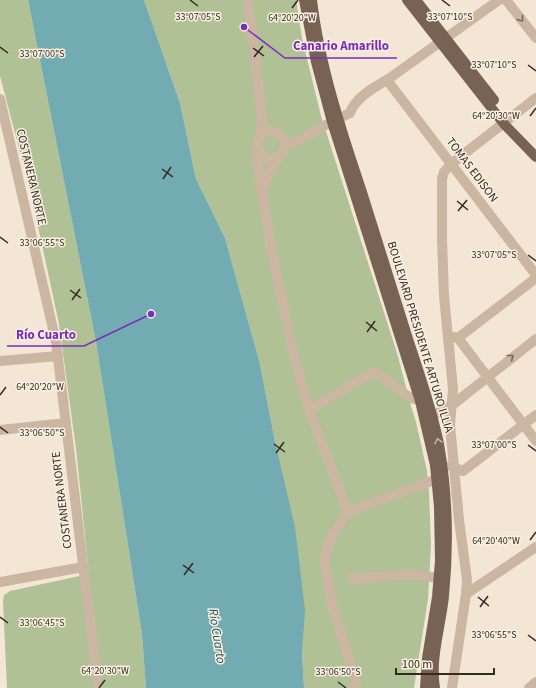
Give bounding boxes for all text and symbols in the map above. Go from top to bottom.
text: 33°07'05"S [175,10,221,24]
text: 33°07'10"S [427,10,473,24]
text: 64°20'20"W [268,11,316,25]
one-way arrow [517,15,524,22]
callout: Canario Amarillo [285,33,397,58]
text: Canario Amarillo [293,37,389,55]
text: 33°07'00"S [19,47,65,61]
text: 33°07'10"S [471,58,517,72]
text: 64°20'30"W [472,109,520,123]
street label: COSTANERA NORTE [12,127,50,227]
street label: TOMAS EDISON [442,134,502,206]
text: 33°06'55"S [19,236,65,250]
street label: BOULEVARD PRESIDENTE ARTURO ILLIA [383,239,457,435]
text: 33°07'05"S [471,248,517,262]
callout: Río Cuarto [7,321,84,346]
text: Río Cuarto [16,326,76,344]
one-way arrow [507,355,514,362]
text: 64°20'20"W [16,380,64,394]
text: 33°06'50"S [19,426,65,440]
one-way arrow [434,438,442,444]
text: 33°07'00"S [471,438,517,452]
street label: COSTANERA NORTE [48,450,76,550]
text: 64°20'40"W [472,534,520,548]
water label: Río Cuarto [204,607,230,665]
text: 33°06'45"S [19,616,65,630]
text: 33°06'55"S [471,628,517,642]
scale bar [396,650,494,676]
text: 100 m [402,656,432,673]
text: 64°20'30"W [81,664,129,678]
text: 33°06'50"S [315,665,361,679]

